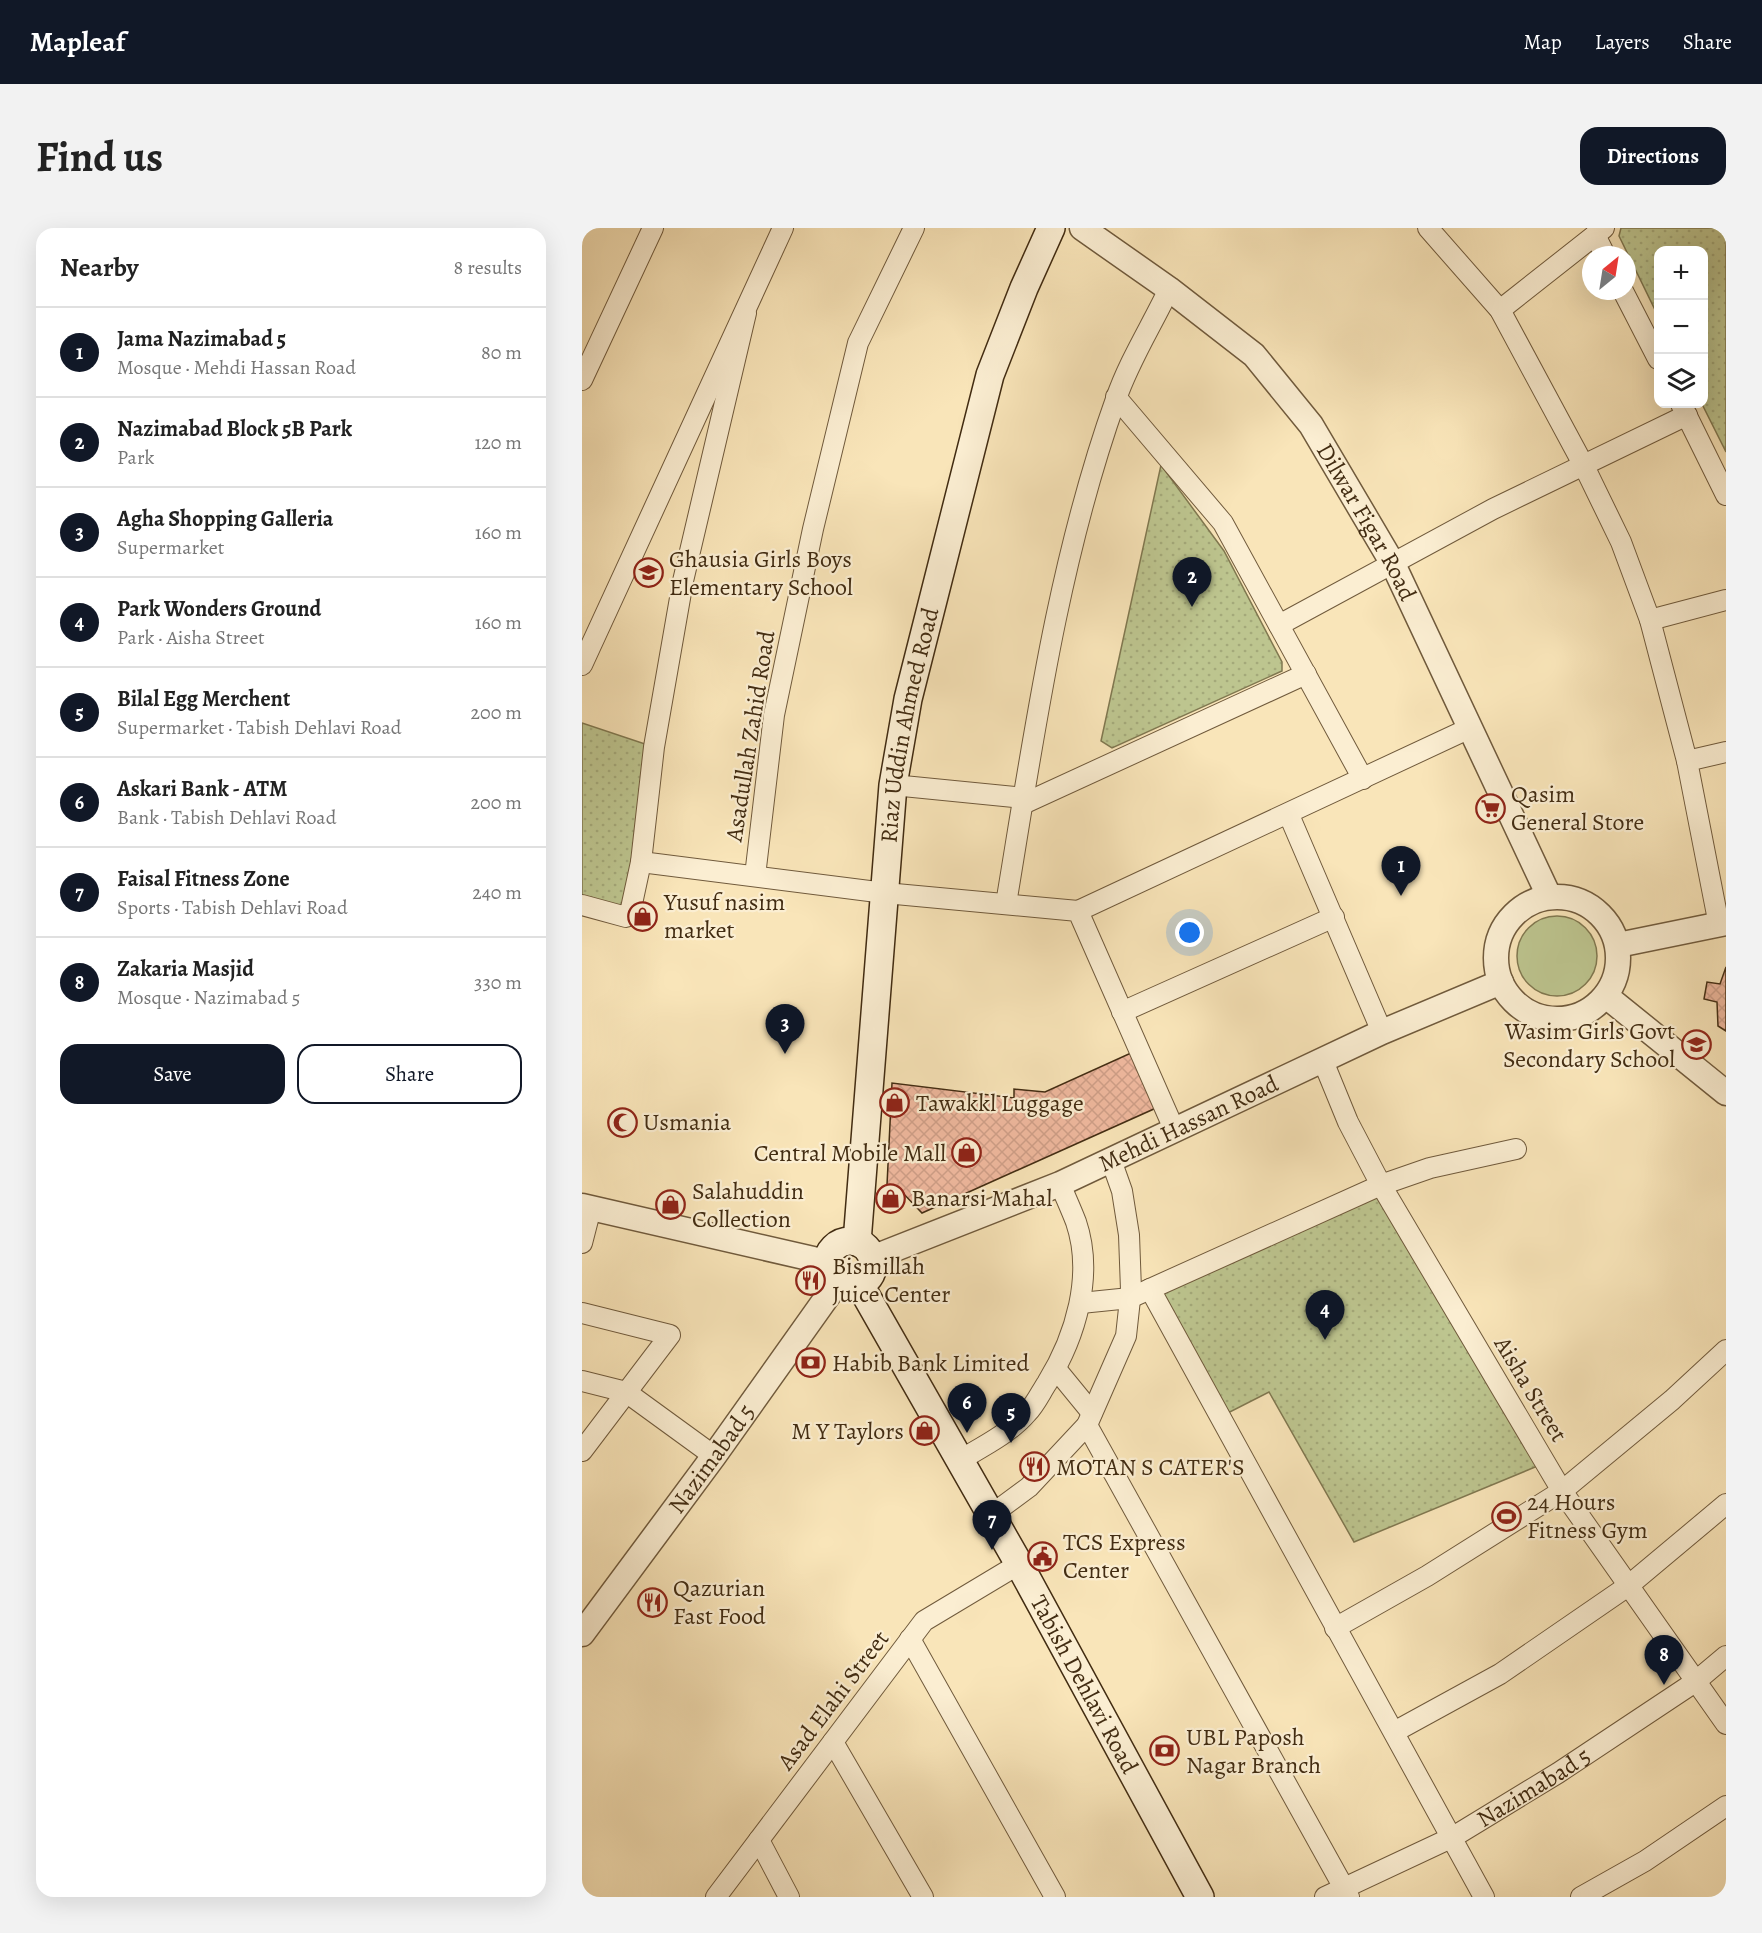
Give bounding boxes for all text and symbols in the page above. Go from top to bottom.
text: Mapleaf [30,23,125,61]
text: Map [1523,28,1562,56]
text: Layers [1595,28,1650,56]
text: Share [1683,28,1732,56]
button: Directions [1580,127,1726,185]
text: Find us [36,128,163,185]
north arrow [1582,246,1636,300]
map controls [1654,246,1708,408]
button: + [1654,246,1708,300]
text: Nearby [60,250,139,285]
text: 8 results [454,254,522,281]
button: − [1654,300,1708,354]
text: Jama Nazimabad 5 [117,324,286,354]
text: 1 [76,339,83,366]
text: 80 m [481,339,522,366]
text: Mosque · Mehdi Hassan Road [117,354,356,381]
button: layers [1654,354,1708,408]
text: Nazimabad Block 5B Park [117,414,352,444]
text: 2 [75,429,84,456]
text: 120 m [474,429,522,456]
street label: Dilwar Figar Road [1309,437,1424,606]
text: Park [117,444,155,471]
text: Agha Shopping Galleria [117,504,334,534]
text: 3 [75,519,84,546]
text: 160 m [475,519,522,546]
text: Supermarket [117,534,224,561]
place label: Ghausia Girls Boys Elementary School [669,543,853,603]
school or university icon: Ghausia Girls Boys Elementary School [632,557,664,589]
pin: 2 [1172,558,1212,607]
text: Park Wonders Ground [117,594,321,624]
street label: Riaz Uddin Ahmed Road [872,604,947,844]
text: 4 [75,609,84,636]
text: 160 m [475,609,522,636]
text: Park · Aisha Street [117,624,265,651]
street label: Asadullah Zahid Road [717,628,782,845]
text: Bilal Egg Merchent [117,684,290,714]
text: 5 [75,699,84,726]
text: 200 m [471,699,522,726]
text: Supermarket · Tabish Dehlavi Road [117,714,402,741]
text: Askari Bank - ATM [117,774,287,804]
place label: Qasim General Store [1511,778,1644,838]
text: 6 [75,789,84,816]
text: 200 m [471,789,522,816]
supermarket icon: Qasim General Store [1474,792,1506,824]
text: Bank · Tabish Dehlavi Road [117,804,336,831]
pin: 1 [1382,846,1420,896]
text: Faisal Fitness Zone [117,864,290,894]
text: 7 [75,879,84,906]
text: 240 m [472,879,522,906]
place label: Yusuf nasim market [663,886,785,946]
text: Sports · Tabish Dehlavi Road [117,894,348,921]
shop icon: Yusuf nasim market [627,900,659,932]
your location [1175,918,1204,947]
text: Zakaria Masjid [117,954,254,984]
text: 8 [75,969,84,996]
text: 330 m [474,969,522,996]
text: Mosque · Nazimabad 5 [117,984,300,1011]
pin: 3 [766,1004,804,1054]
place label: Wasim Girls Govt Secondary School [1503,1015,1675,1075]
school or university icon: Wasim Girls Govt Secondary School [1680,1029,1712,1061]
button: Save [60,1044,285,1104]
button: Share [297,1044,522,1104]
street label: Mehdi Hassan Road [1093,1067,1284,1180]
shop icon: Tawakkl Luggage [879,1087,911,1119]
place label: Tawakkl Luggage [916,1087,1084,1119]
mosque icon: Usmania [606,1106,638,1138]
place label: Usmania [643,1106,732,1138]
place label: Central Mobile Mall [754,1137,946,1169]
shop icon: Central Mobile Mall [951,1137,983,1169]
place label: Salahuddin Collection [692,1175,804,1235]
shop icon: Banarsi Mahal [874,1182,906,1214]
place label: Banarsi Mahal [911,1182,1052,1214]
shop icon: Salahuddin Collection [655,1189,687,1221]
place label: Bismillah Juice Center [832,1250,951,1310]
restaurant icon: Bismillah Juice Center [795,1264,827,1296]
pin: 4 [1306,1290,1344,1340]
street label: Aisha Street [1486,1329,1575,1448]
bank icon: Habib Bank Limited [795,1347,827,1379]
place label: Habib Bank Limited [832,1347,1029,1379]
pin: 6 [948,1384,986,1433]
pin: 5 [992,1394,1030,1443]
street label: Nazimabad 5 [661,1397,762,1520]
place label: M Y Taylors [791,1415,904,1447]
shop icon: M Y Taylors [909,1415,941,1447]
restaurant icon: MOTAN S CATER'S [1019,1451,1051,1483]
place label: MOTAN S CATER'S [1056,1451,1245,1483]
place label: 24 Hours Fitness Gym [1527,1486,1648,1546]
pin: 7 [972,1500,1012,1550]
sports icon: 24 Hours Fitness Gym [1490,1500,1522,1532]
place label: TCS Express Center [1063,1526,1186,1586]
public building icon: TCS Express Center [1026,1540,1058,1572]
place label: Qazurian Fast Food [673,1572,766,1632]
restaurant icon: Qazurian Fast Food [636,1586,668,1618]
street label: Tabish Dehlavi Road [1023,1589,1146,1779]
street label: Asad Elahi Street [769,1624,896,1777]
pin: 8 [1644,1636,1684,1685]
place label: UBL Paposh Nagar Branch [1186,1721,1321,1781]
bank icon: UBL Paposh Nagar Branch [1149,1735,1181,1767]
street label: Nazimabad 5 [1471,1740,1597,1835]

